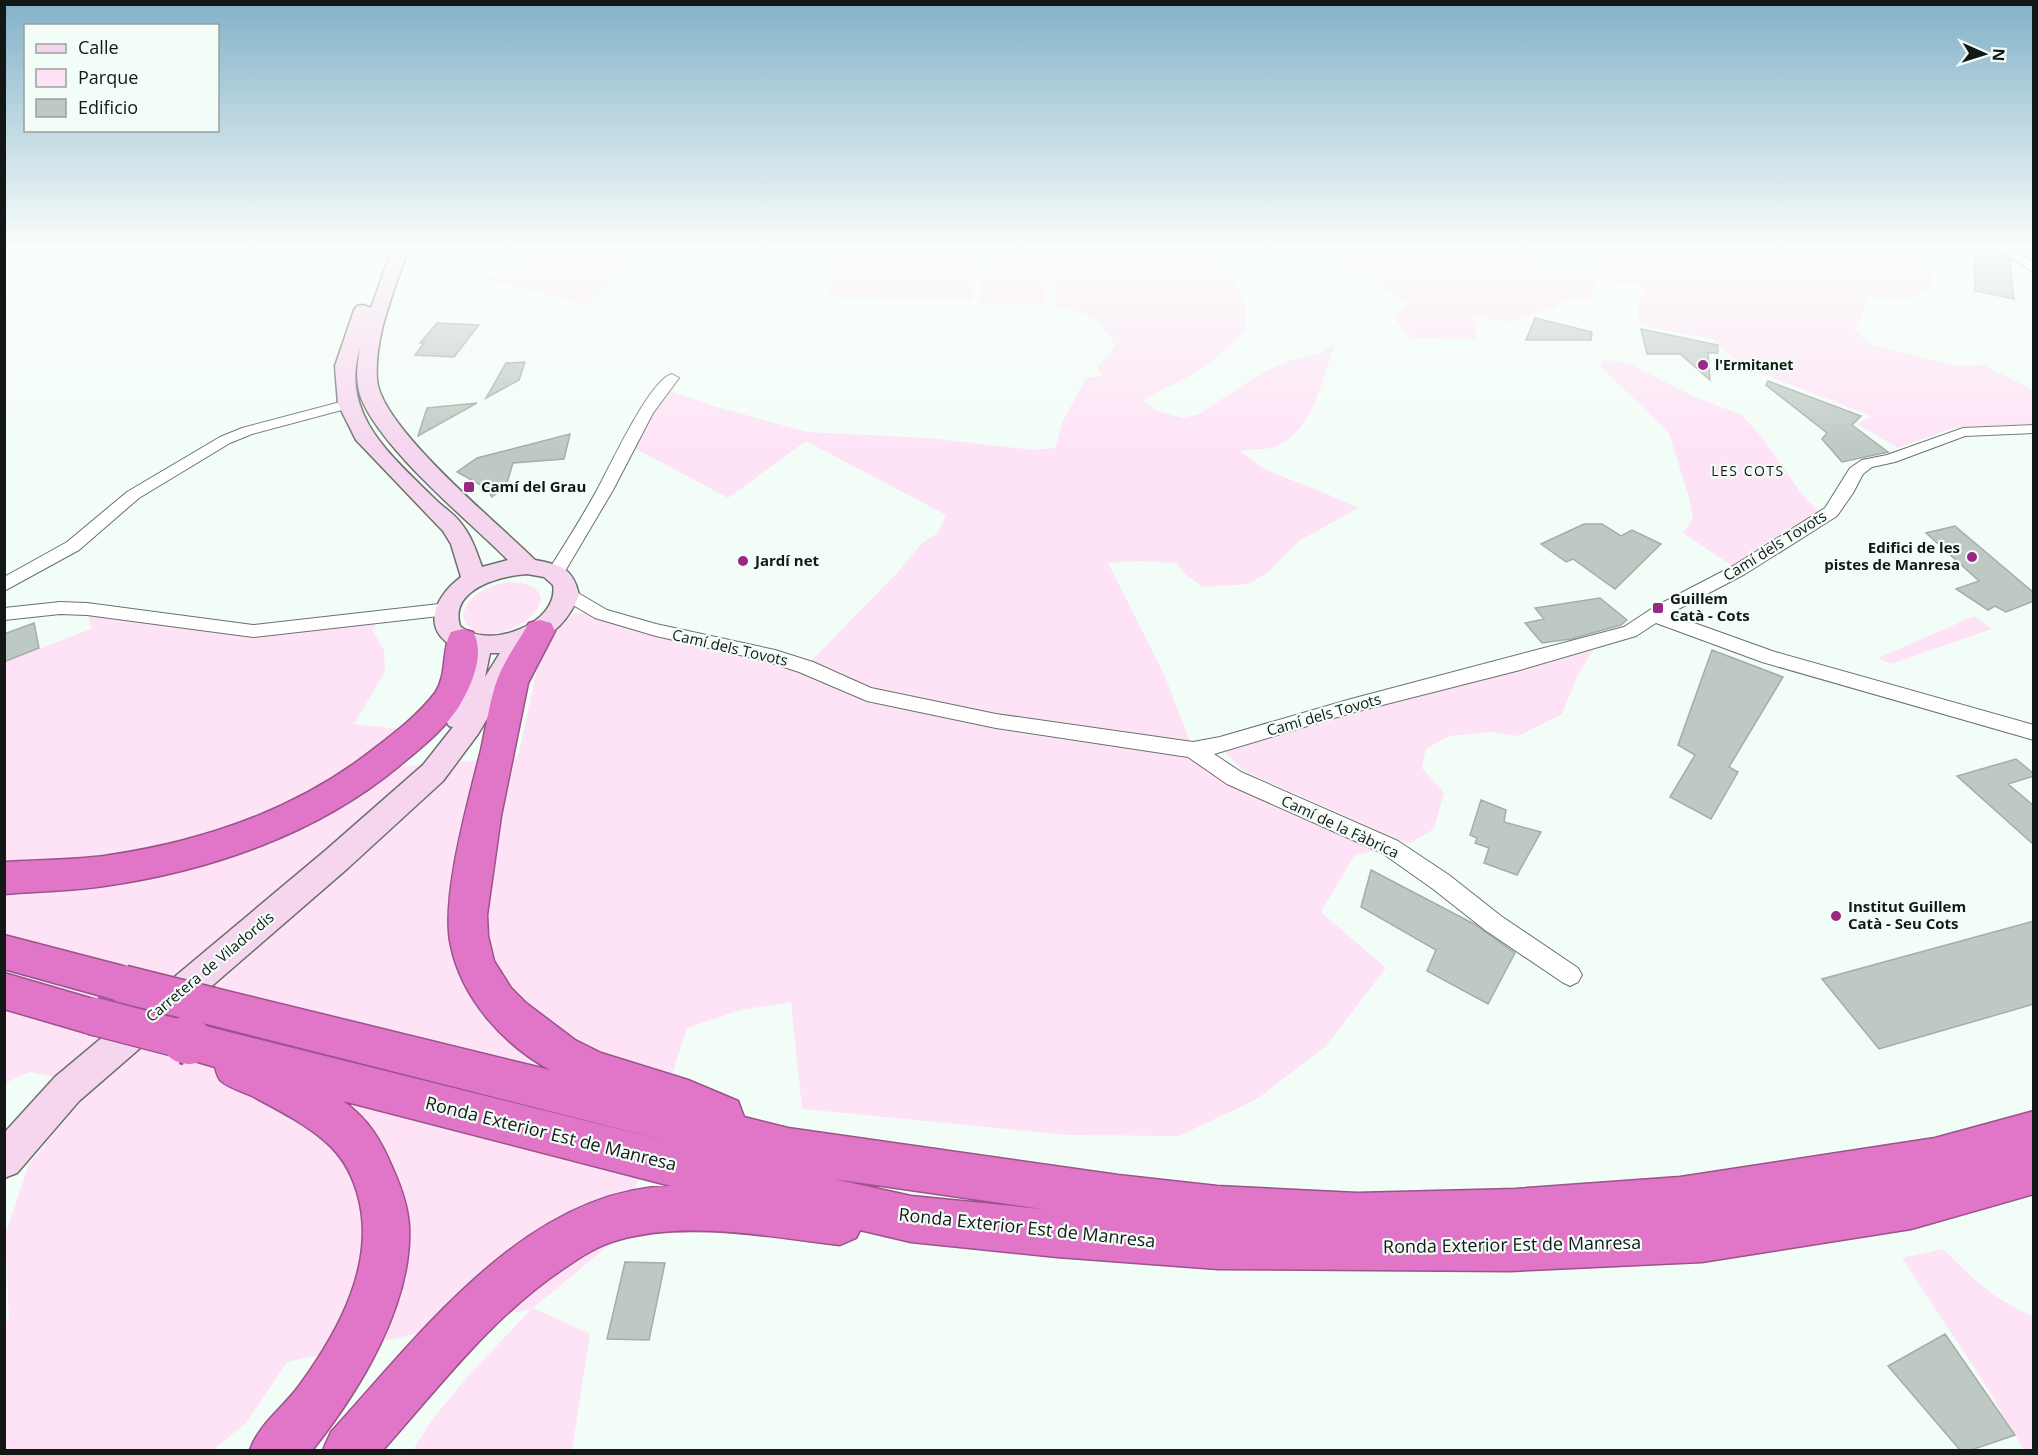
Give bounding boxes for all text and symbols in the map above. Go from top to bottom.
legend [24,24,219,132]
north arrow [1954,24,2014,84]
text: Calle [78,35,119,59]
text: N [1988,48,2010,62]
text: Parque [78,65,138,89]
text: Edificio [78,95,138,119]
place label: l'Ermitanet [1715,355,1793,374]
marker: l'Ermitanet [1696,358,1710,372]
district label: LES COTS [1711,461,1785,480]
place label: Camí del Grau [481,476,586,496]
marker: Camí del Grau [462,480,476,494]
street label: Camí dels Tovots [1719,505,1830,585]
place label: Edifici de les pistes de Manresa [1824,537,1960,574]
place label: Jardí net [753,550,820,570]
marker: Edifici de les pistes de Manresa [1965,550,1979,564]
marker: Jardí net [736,554,750,568]
place label: Guillem Catà - Cots [1670,588,1750,625]
marker: Guillem Catà - Cots [1651,601,1665,615]
street label: Camí dels Tovots [670,624,790,670]
street label: Camí dels Tovots [1264,688,1383,740]
street label: Camí de la Fàbrica [1278,790,1402,862]
place label: Institut Guillem Catà - Seu Cots [1848,896,1966,933]
street label: Carretera de Viladordis [141,907,278,1026]
marker: Institut Guillem Catà - Seu Cots [1829,909,1843,923]
street label: Ronda Exterior Est de Manresa [423,1090,679,1176]
street label: Ronda Exterior Est de Manresa [897,1202,1157,1252]
street label: Ronda Exterior Est de Manresa [1383,1230,1641,1258]

